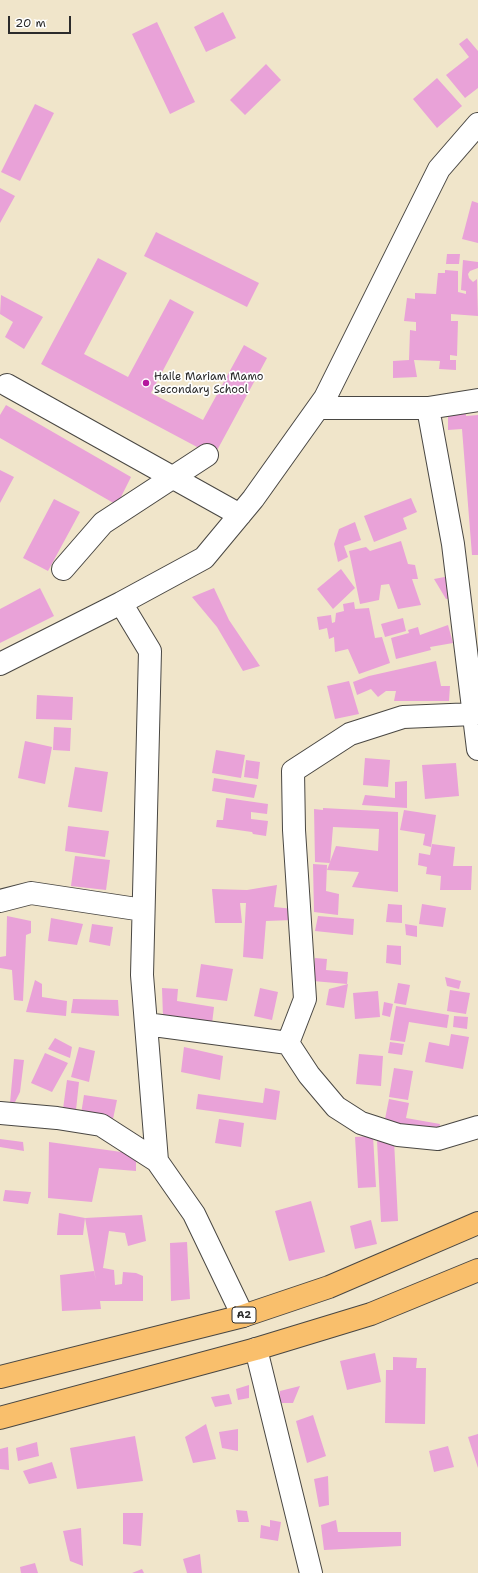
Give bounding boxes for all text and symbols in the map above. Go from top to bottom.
scale bar [10,8,73,34]
text: 20 m [15,15,46,31]
place label: Haile Mariam Mamo Secondary School [154,370,263,396]
marker: Haile Mariam Mamo Secondary School [141,378,151,388]
road number: A2 [232,1307,256,1323]

